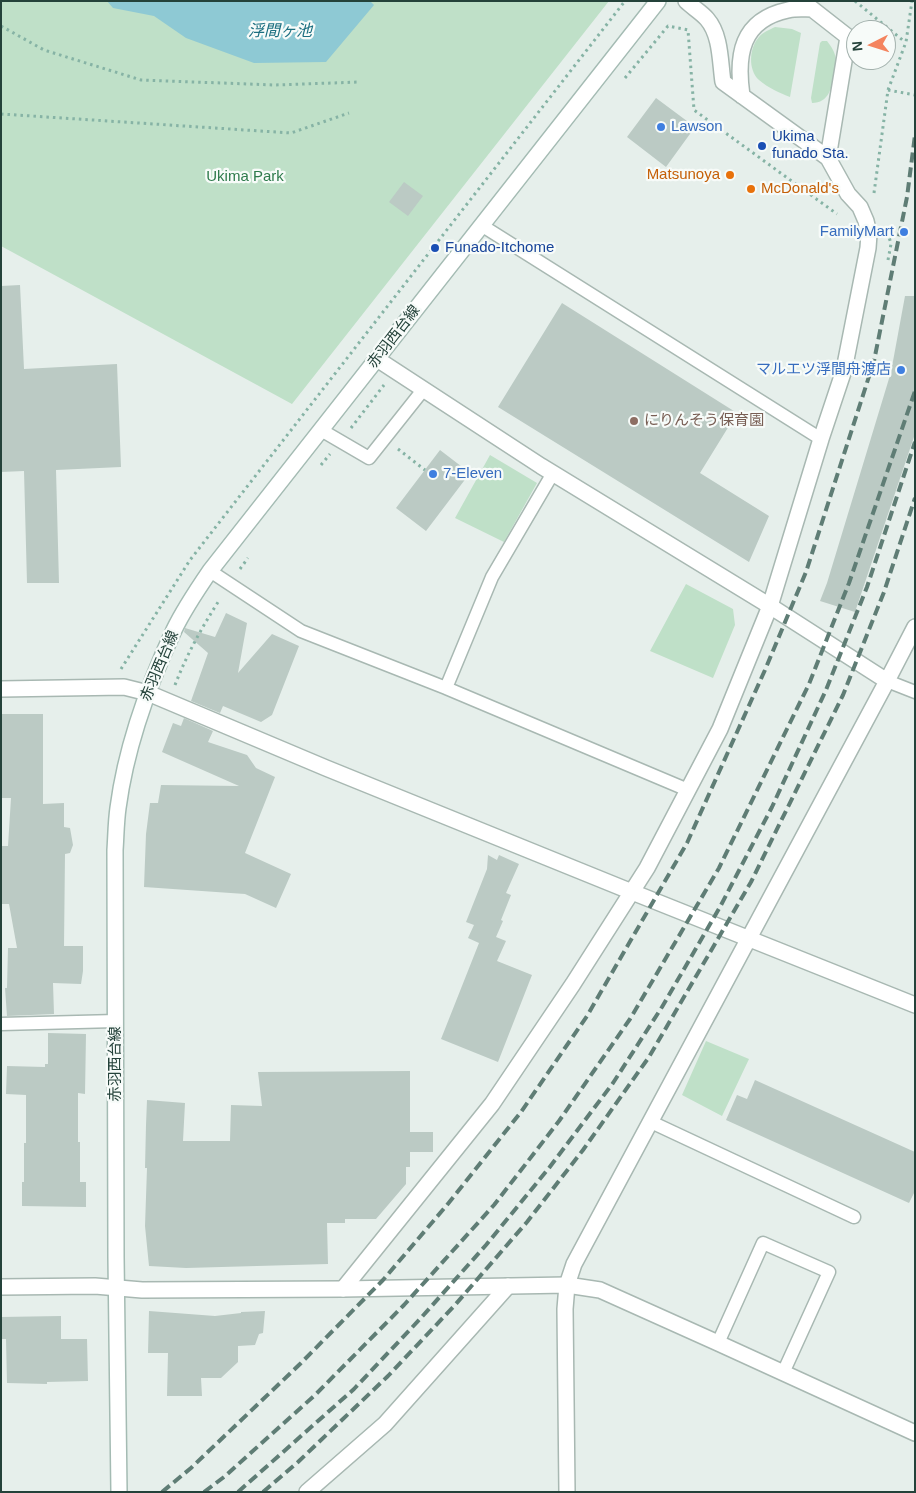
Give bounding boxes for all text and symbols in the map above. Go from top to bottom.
north arrow [846,20,896,70]
water label: 浮間ヶ池 [248,22,312,42]
text: N [849,40,865,52]
place label: Lawson [671,118,723,136]
marker: Lawson [655,121,667,133]
place label: Ukima funado Sta. [772,128,849,163]
marker: Ukima funado Sta. [756,140,768,152]
place label: Matsunoya [647,166,720,184]
park label: Ukima Park [206,168,284,186]
marker: Matsunoya [724,169,736,181]
place label: McDonald's [761,180,839,198]
marker: McDonald's [745,183,757,195]
place label: FamilyMart [820,223,894,241]
marker: FamilyMart [898,226,910,238]
place label: Funado-Itchome [445,239,554,257]
marker: Funado-Itchome [429,242,441,254]
street label: 赤羽西台線 [364,302,424,372]
place label: マルエツ浮間舟渡店 [756,361,891,379]
marker: マルエツ浮間舟渡店 [895,364,907,376]
place label: にりんそう保育園 [644,412,764,430]
marker: にりんそう保育園 [628,415,640,427]
place label: 7-Eleven [443,465,502,483]
marker: 7-Eleven [427,468,439,480]
street label: 赤羽西台線 [137,628,183,704]
street label: 赤羽西台線 [107,1027,125,1101]

